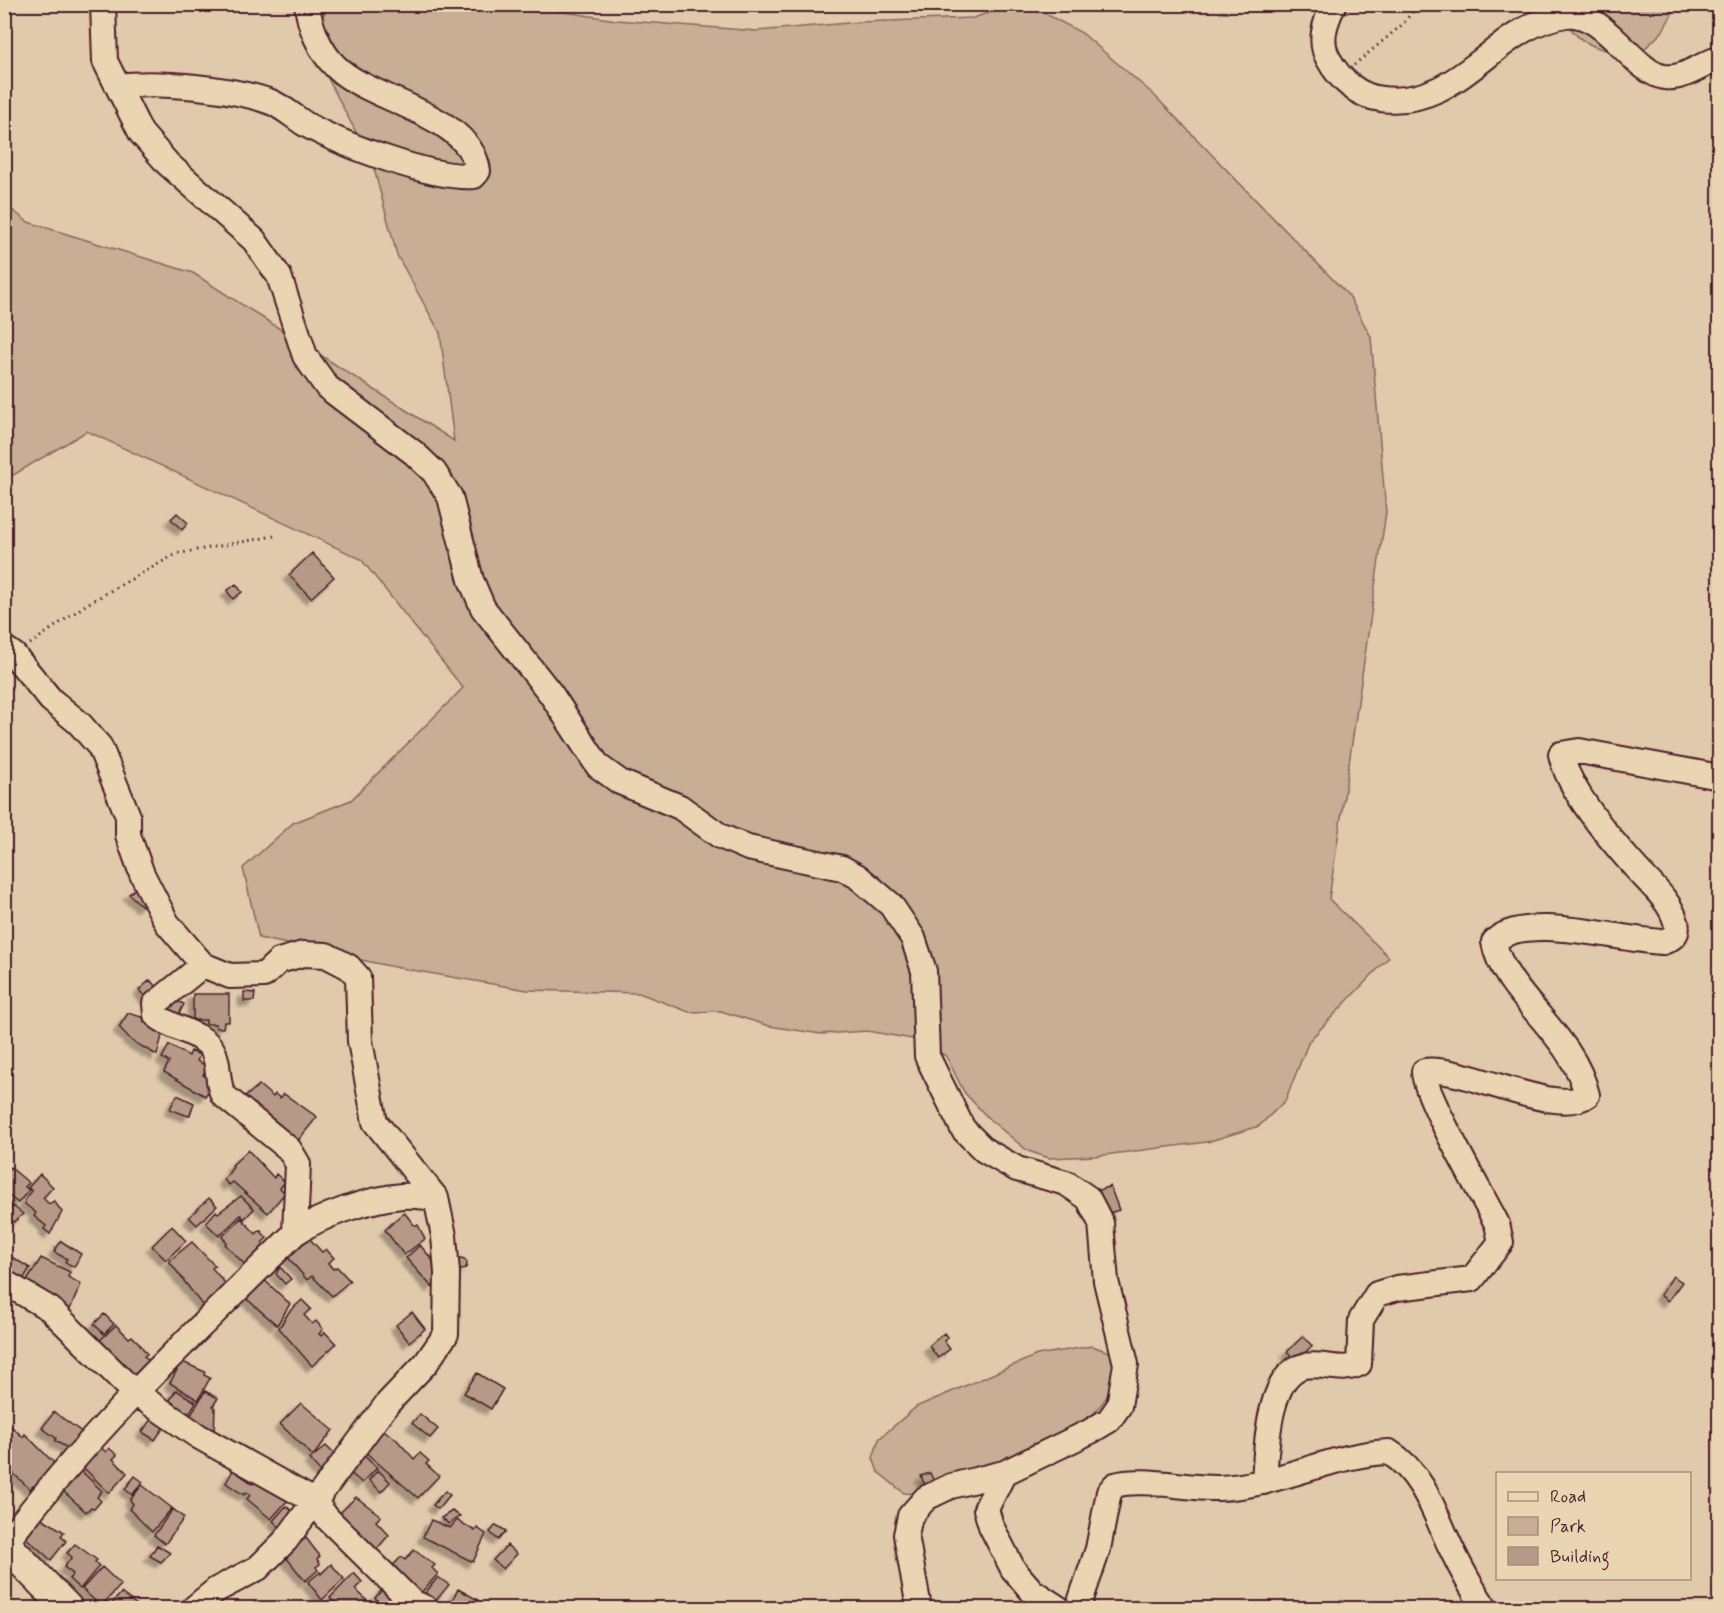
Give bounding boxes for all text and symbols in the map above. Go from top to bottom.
legend [1496,1472,1691,1580]
text: Road [1550,1485,1586,1509]
text: Park [1550,1515,1586,1539]
text: Building [1550,1545,1610,1571]

